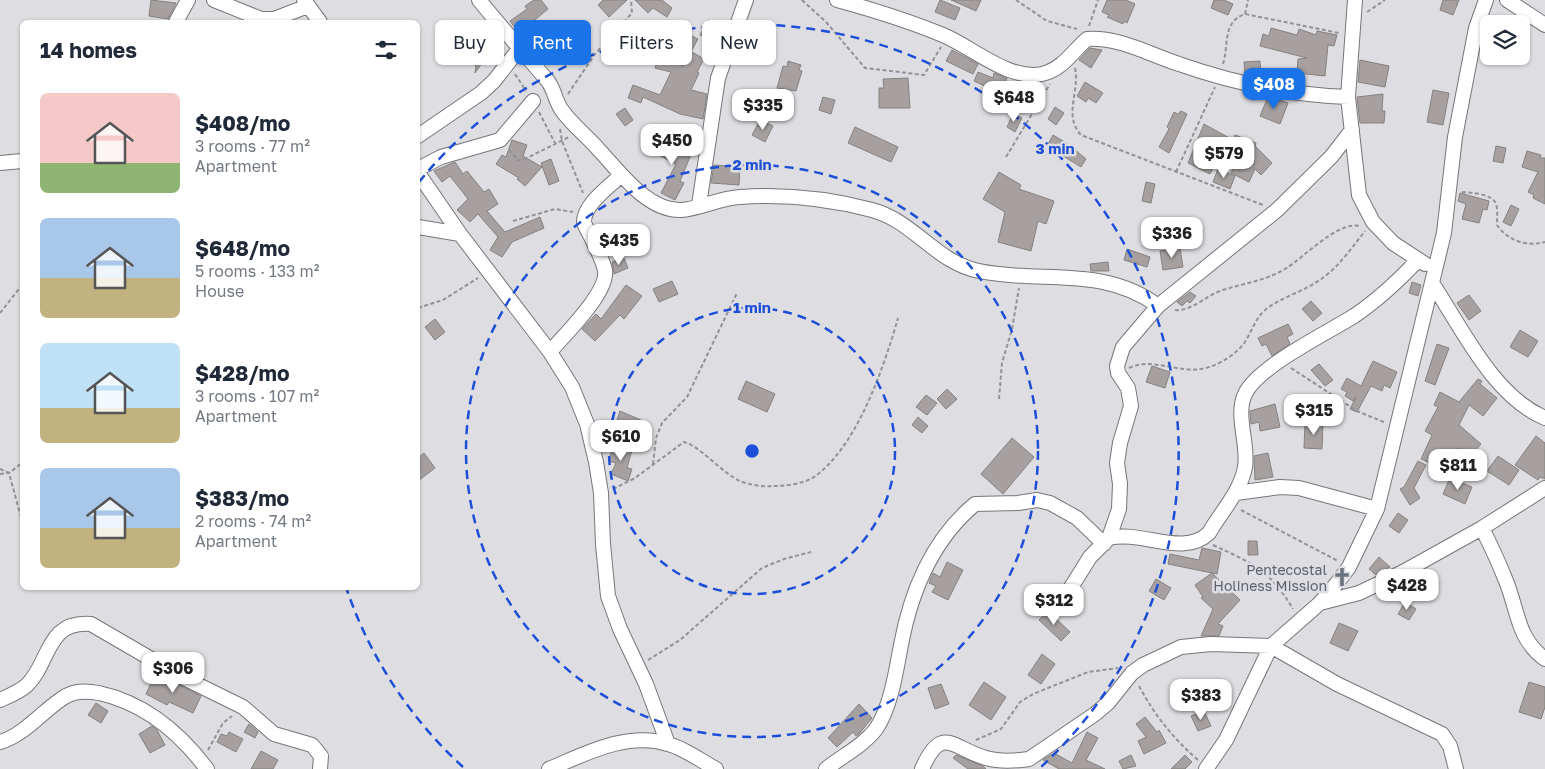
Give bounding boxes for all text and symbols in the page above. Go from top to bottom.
map controls [1480,15,1530,65]
button: layers [1480,15,1530,65]
chip: Buy [435,20,504,65]
chip: Rent [514,20,591,65]
chip: Filters [601,20,692,65]
chip: New [702,20,776,65]
icon: filters [372,36,400,64]
text: 14 homes [40,37,137,63]
pin: $408 [1244,68,1304,110]
text: $408 [1253,74,1295,94]
pin: $648 [984,80,1044,123]
text: $648 [993,87,1035,107]
pin: $335 [733,88,793,131]
text: $335 [743,95,783,115]
text: $408/mo [195,110,290,136]
icon: home [80,113,140,173]
pin: $450 [642,124,702,166]
text: $450 [652,130,692,150]
text: 3 rooms · 77 m² [195,136,310,156]
pin: $579 [1194,136,1254,179]
text: 3 min [1035,139,1075,157]
text: $579 [1204,143,1244,163]
text: 2 min [732,155,772,173]
text: Apartment [195,156,277,176]
pin: $336 [1142,216,1202,259]
text: $336 [1152,223,1192,243]
pin: $435 [589,224,649,266]
text: $435 [599,230,639,250]
text: $648/mo [195,235,290,261]
icon: home [80,238,140,298]
text: 5 rooms · 133 m² [195,261,319,281]
text: House [195,281,244,301]
text: 1 min [733,298,771,316]
text: $428/mo [195,360,290,386]
icon: home [80,363,140,423]
text: 3 rooms · 107 m² [195,386,319,406]
pin: $315 [1284,394,1344,436]
text: $315 [1295,400,1333,420]
text: Apartment [195,406,277,426]
pin: $610 [591,420,651,462]
text: $610 [601,426,641,446]
centre of rings [743,442,761,460]
pin: $811 [1428,448,1488,491]
text: $811 [1439,455,1477,475]
text: $383/mo [195,485,289,511]
icon: home [80,488,140,548]
text: 2 rooms · 74 m² [195,511,311,531]
text: Apartment [195,531,277,551]
place label: Pentecostal Holiness Mission [1213,561,1327,594]
church icon: Pentecostal Holiness Mission [1331,566,1353,588]
pin: $428 [1377,568,1437,611]
text: $428 [1387,575,1427,595]
pin: $312 [1024,584,1084,626]
text: $312 [1035,590,1073,610]
pin: $306 [143,652,203,694]
text: $306 [152,658,194,678]
pin: $383 [1171,678,1231,721]
text: $383 [1181,685,1221,705]

